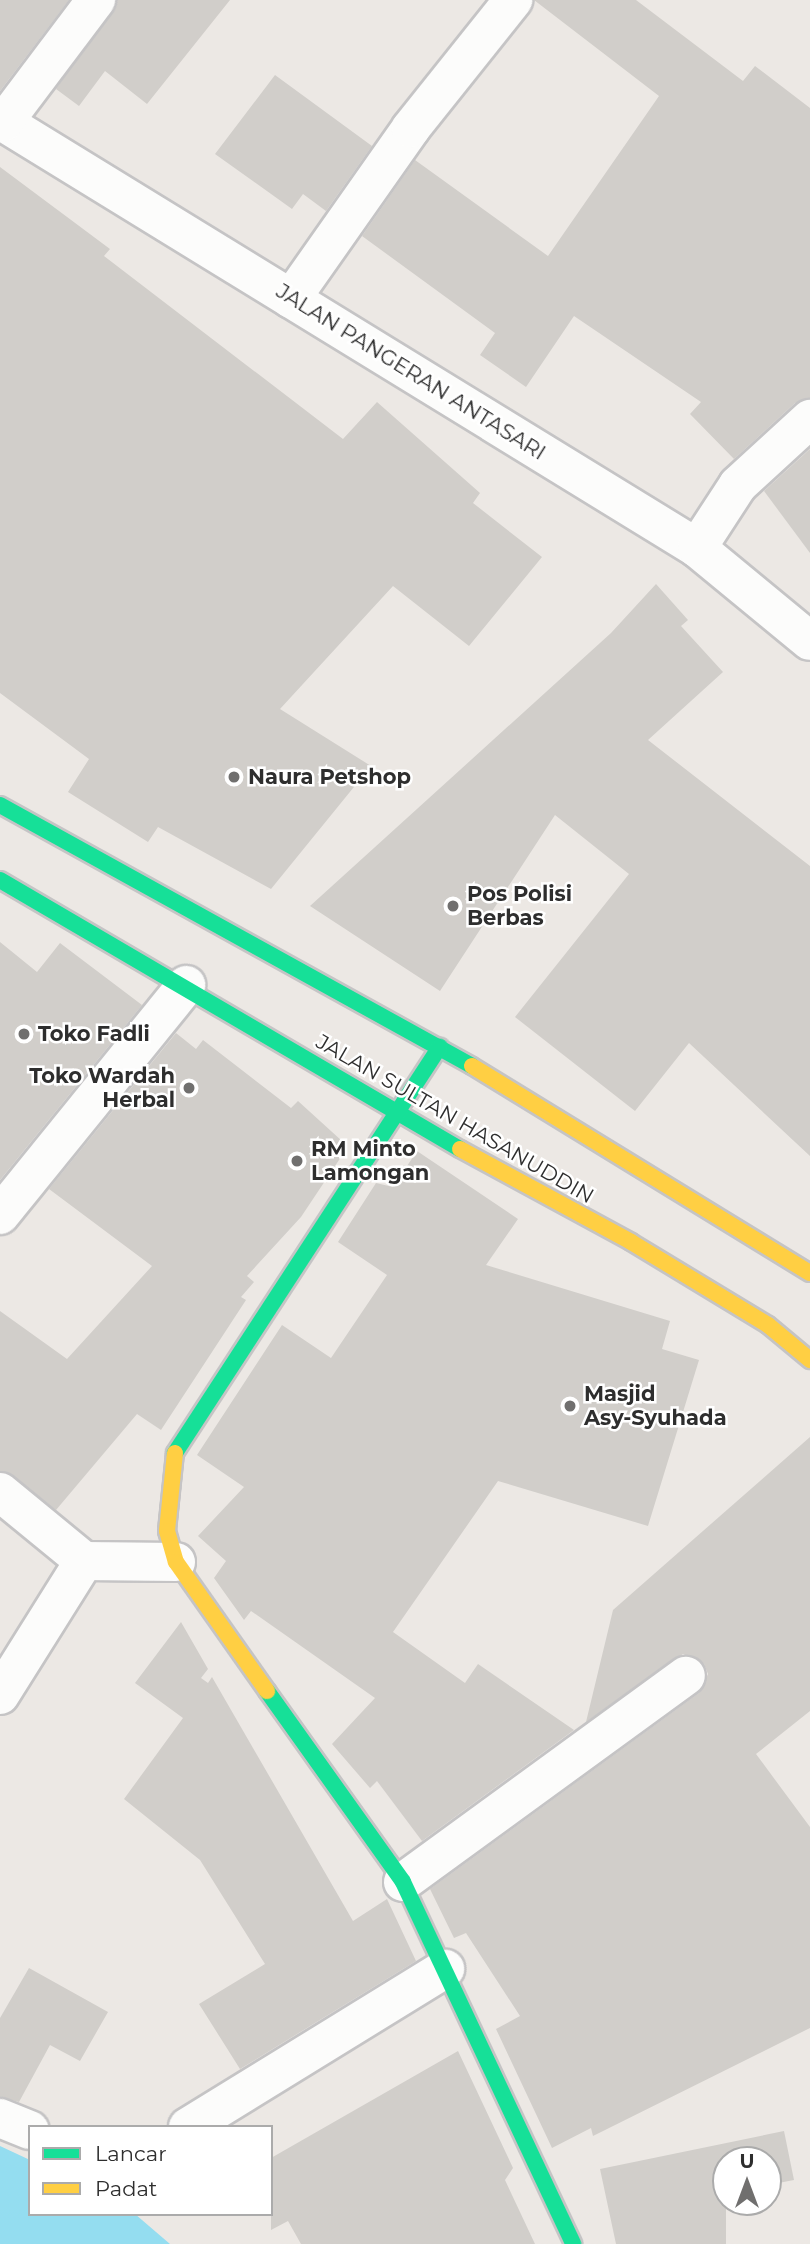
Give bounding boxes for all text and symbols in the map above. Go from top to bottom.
street label: JALAN PANGERAN ANTASARI [272,278,550,466]
place label: Naura Petshop [248,764,411,790]
marker: Naura Petshop [226,769,242,785]
place label: Pos Polisi Berbas [467,881,572,931]
marker: Pos Polisi Berbas [445,898,461,914]
place label: Toko Fadli [38,1021,150,1047]
marker: Toko Fadli [16,1026,32,1042]
street label: JALAN SULTAN HASANUDDIN [312,1029,598,1209]
place label: Toko Wardah Herbal [29,1063,175,1113]
marker: Toko Wardah Herbal [181,1080,197,1096]
place label: RM Minto Lamongan [311,1136,429,1186]
marker: RM Minto Lamongan [289,1153,305,1169]
place label: Masjid Asy-Syuhada [584,1381,727,1431]
marker: Masjid Asy-Syuhada [562,1398,578,1414]
legend [28,2125,273,2216]
text: Lancar [95,2141,167,2166]
north arrow [712,2146,782,2216]
text: U [740,2150,754,2173]
text: Padat [95,2176,157,2201]

